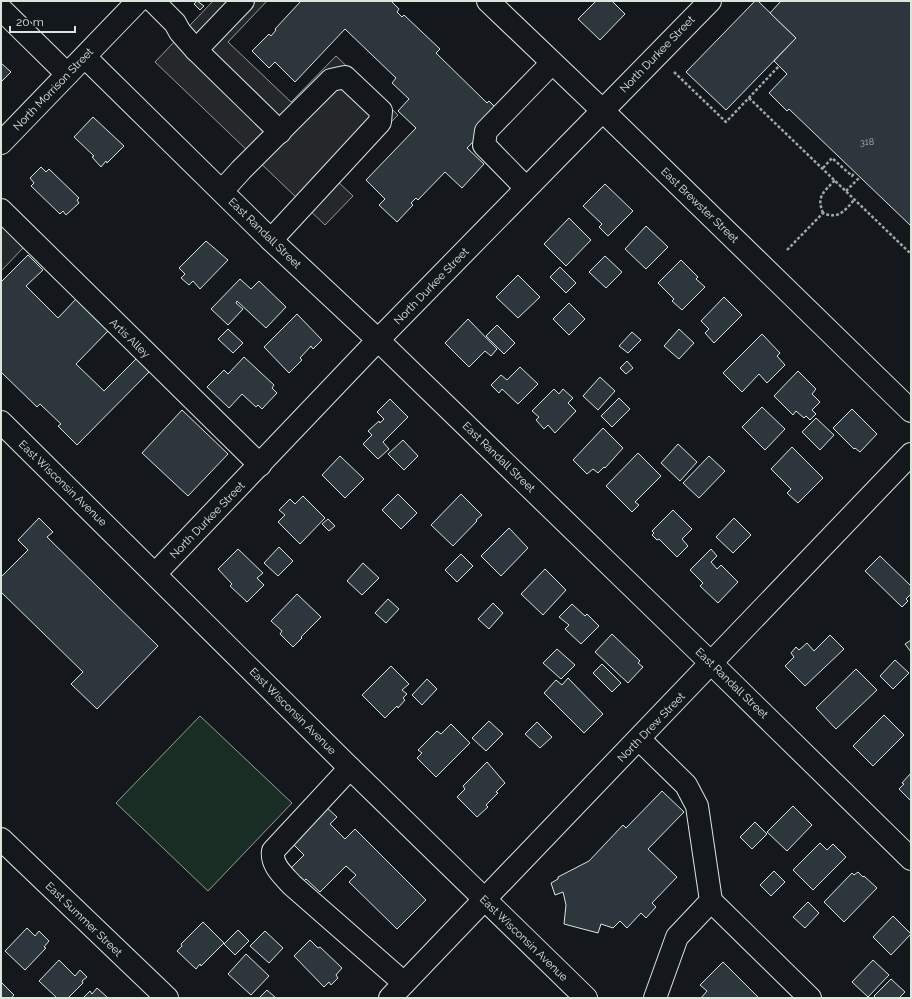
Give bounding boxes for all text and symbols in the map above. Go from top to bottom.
scale bar [10,8,75,34]
street label: North Durkee Street [617,13,698,95]
text: 20 m [16,15,44,29]
street label: North Morrison Street [11,45,96,133]
house number: 318 [860,137,874,147]
street label: East Brewster Street [658,165,741,246]
street label: East Randall Street [226,195,304,272]
street label: North Durkee Street [391,245,472,327]
street label: Artis Alley [107,316,152,361]
street label: East Randall Street [460,419,538,496]
street label: East Wisconsin Avenue [16,438,110,529]
street label: North Durkee Street [167,479,248,561]
street label: East Randall Street [693,645,771,722]
street label: East Wisconsin Avenue [247,665,339,758]
street label: North Drew Street [615,690,688,765]
street label: East Summer Street [43,880,125,959]
street label: East Wisconsin Avenue [477,893,571,984]

